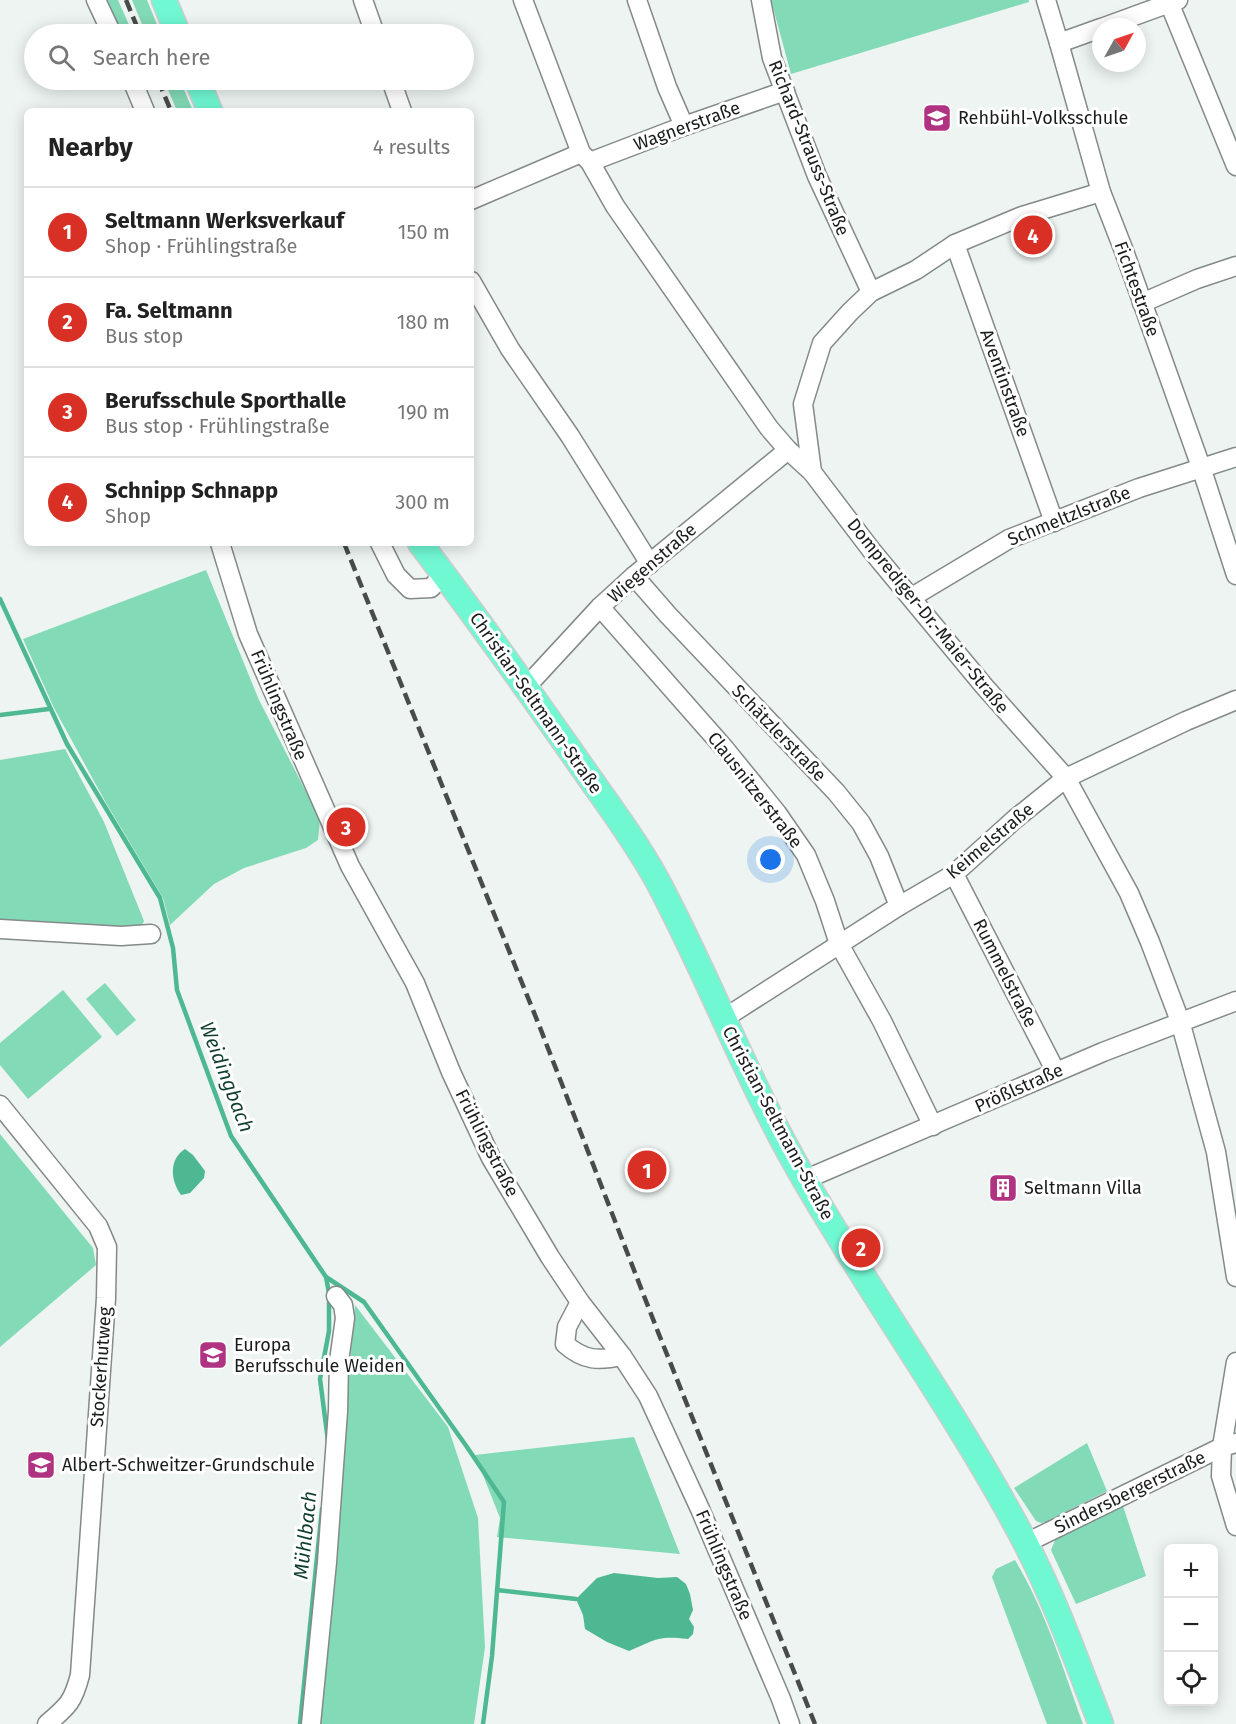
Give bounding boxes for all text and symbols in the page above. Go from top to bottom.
north arrow [1092,18,1146,72]
search box [24,24,474,90]
icon: search [45,41,78,74]
text: Search here [93,44,211,71]
street label: Richard-Strauss-Straße [764,57,854,239]
street label: Wagnerstraße [631,97,743,155]
school or university icon: Rehbühl-Volksschule [921,102,953,134]
place label: Rehbühl-Volksschule [958,107,1128,129]
text: Nearby [48,132,133,163]
text: 4 results [373,135,450,159]
text: Seltmann Werksverkauf [105,207,344,234]
pin: 4 [1014,212,1052,258]
text: 1 [63,220,72,244]
text: 150 m [398,220,450,244]
text: Shop · Frühlingstraße [105,234,297,258]
street label: Fichtestraße [1110,238,1164,340]
text: Fa. Seltmann [105,297,233,324]
text: 2 [62,310,73,334]
text: 180 m [397,310,450,334]
text: Bus stop [105,324,183,348]
street label: Aventinstraße [975,326,1035,440]
text: Berufsschule Sporthalle [105,387,346,414]
text: 3 [62,400,73,424]
text: 190 m [397,400,450,424]
text: Bus stop · Frühlingstraße [105,414,330,438]
text: Schnipp Schnapp [105,477,278,504]
street label: Schmeltzlstraße [1004,481,1134,551]
text: 4 [62,490,73,514]
text: 300 m [395,490,450,514]
text: Shop [105,504,151,528]
street label: Domprediger-Dr.-Maier-Straße [842,514,1014,718]
street label: Wiegenstraße [603,518,701,608]
street label: Christian-Seltmann-Straße [465,608,607,798]
street label: Frühlingstraße [246,646,312,764]
street label: Schätzlerstraße [727,680,831,786]
street label: Clausnitzerstraße [703,727,807,853]
street label: Keimelstraße [942,798,1038,884]
pin: 3 [326,804,366,850]
your location [756,845,785,874]
street label: Rummelstraße [968,915,1042,1031]
water label: Weidingbach [195,1018,259,1136]
street label: Christian-Seltmann-Straße [717,1022,839,1224]
street label: Prößlstraße [971,1059,1067,1117]
street label: Frühlingstraße [450,1086,524,1200]
pin: 1 [628,1148,666,1192]
building icon: Seltmann Villa [987,1172,1019,1204]
place label: Seltmann Villa [1024,1177,1142,1199]
pin: 2 [842,1226,880,1270]
street label: Stockerhutweg [86,1305,116,1428]
place label: Europa Berufsschule Weiden [234,1334,405,1377]
school or university icon: Europa Berufsschule Weiden [197,1339,229,1371]
street label: Sindersbergerstraße [1051,1446,1209,1538]
school or university icon: Albert-Schweitzer-Grundschule [25,1449,57,1481]
place label: Albert-Schweitzer-Grundschule [62,1454,315,1476]
water label: Mühlbach [288,1490,322,1580]
street label: Frühlingstraße [691,1506,757,1624]
map controls [1164,1544,1218,1706]
button: + [1164,1544,1218,1598]
button: − [1164,1598,1218,1652]
button: locate [1164,1652,1218,1706]

